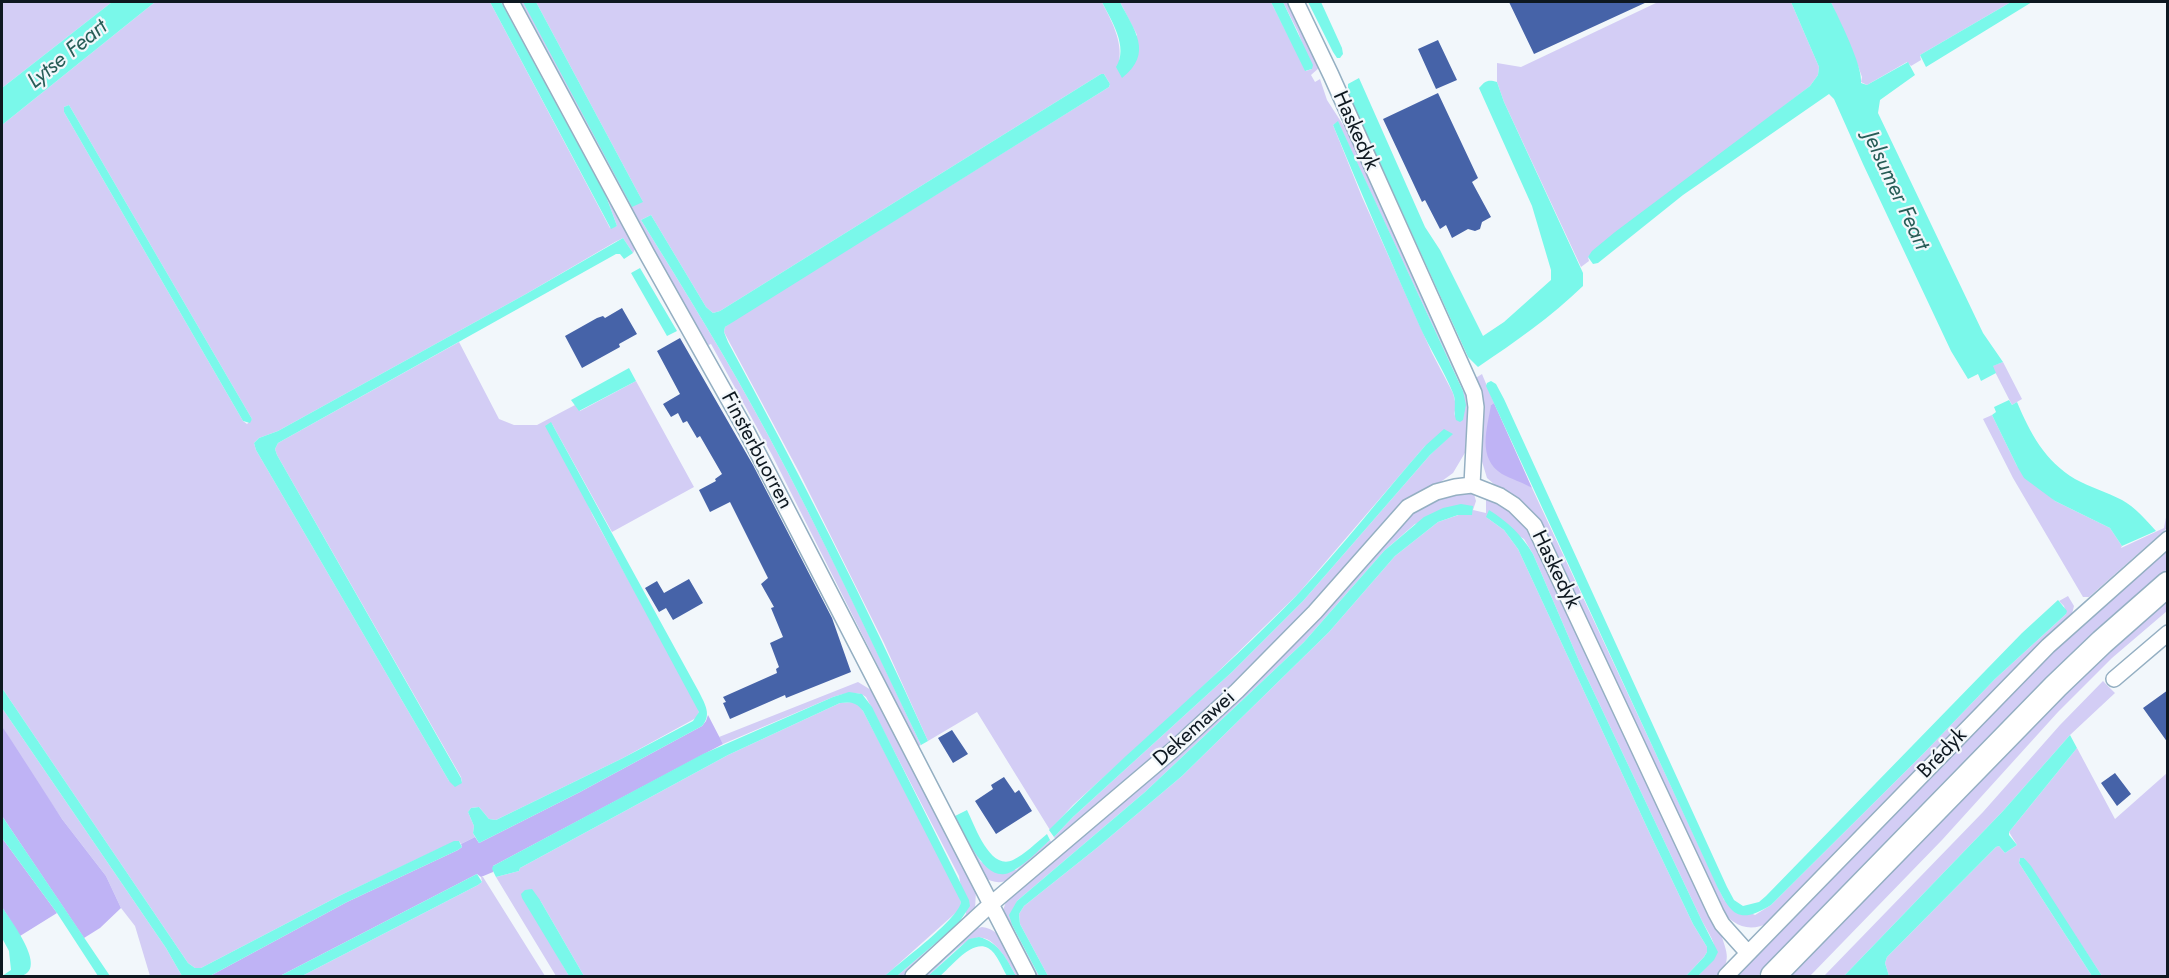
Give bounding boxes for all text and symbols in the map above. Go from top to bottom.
water label: Lytse Feart [23,15,113,95]
street label: Haskedyk [1326,88,1384,174]
water label: Jelsumer Feart [1856,127,1934,255]
street label: Finsterbuorren [715,388,797,514]
street label: Haskedyk [1525,527,1585,613]
street label: Dekemawei [1149,686,1241,772]
street label: Brédyk [1913,724,1973,784]

